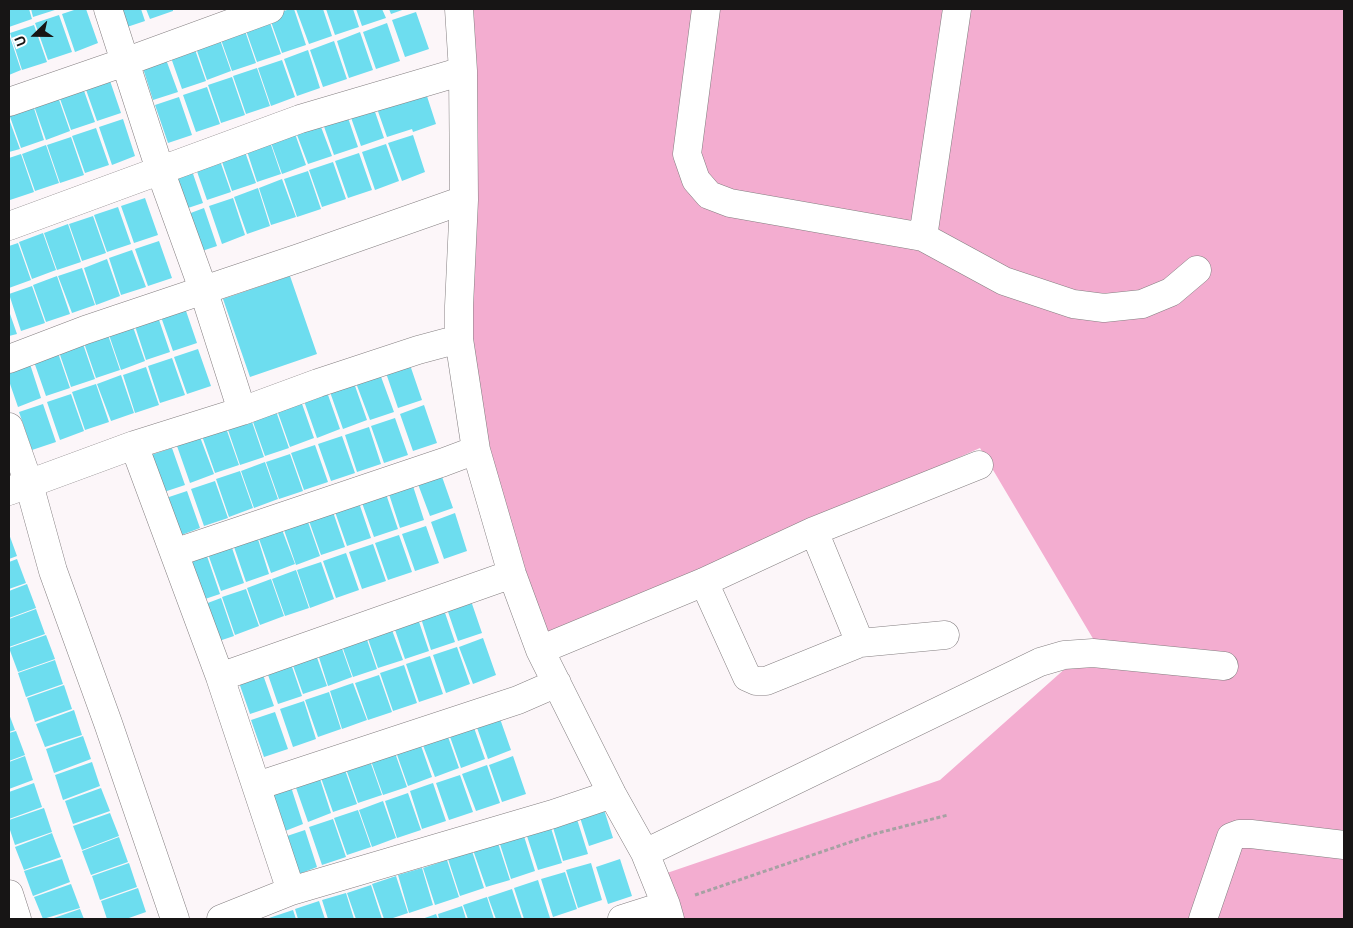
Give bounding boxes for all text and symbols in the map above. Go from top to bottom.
north arrow [10,10,60,60]
text: U [11,33,30,49]

